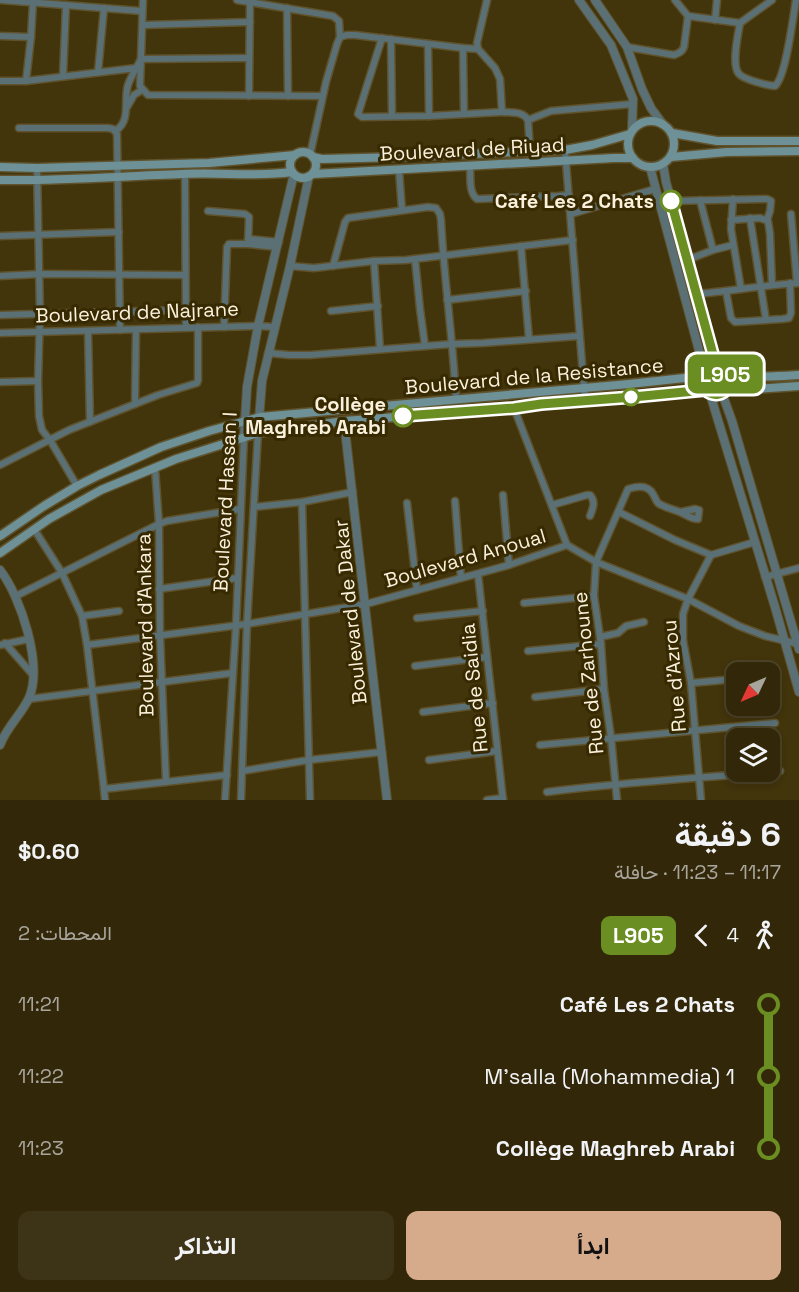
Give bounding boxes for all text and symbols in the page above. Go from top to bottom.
street label: Boulevard de Riyad [379,131,565,167]
place label: Café Les 2 Chats [495,188,654,214]
marker: Café Les 2 Chats [660,190,682,212]
street label: Boulevard de Najrane [35,295,239,329]
street label: Boulevard de la Resistance [404,352,664,400]
line badge: L905 [683,354,767,394]
text: L905 [700,361,750,388]
unlabelled marker [622,388,640,406]
place label: Collège Maghreb Arabi [245,391,386,440]
marker: Collège Maghreb Arabi [392,405,414,427]
street label: Boulevard Hassan I [207,411,243,593]
street label: Boulevard de Dakar [327,518,373,706]
street label: Boulevard Anoual [381,522,549,594]
street label: Boulevard d'Ankara [130,533,160,717]
street label: Rue de Zarhoune [567,590,609,756]
street label: Rue d'Azrou [656,619,692,733]
street label: Rue de Saidia [454,622,494,754]
north arrow [726,662,780,716]
map controls [726,662,780,782]
button: layers [726,728,780,782]
text: 6 دقيقة [674,814,781,856]
text: $0.60 [18,837,80,865]
text: 11:17 – 11:23 · حافلة [614,859,781,885]
icon: back [685,919,718,952]
icon: walk [748,919,781,952]
text: المحطات: 2 [18,920,112,946]
text: L905 [613,922,664,949]
text: 4 [727,922,739,948]
text: Café Les 2 Chats [560,990,735,1018]
text: 11:21 [18,991,60,1017]
text: M'salla (Mohammedia) 1 [484,1062,735,1090]
text: 11:22 [18,1063,64,1089]
text: Collège Maghreb Arabi [496,1134,735,1162]
text: 11:23 [18,1135,64,1161]
button: التذاكر [18,1211,394,1280]
button: ابدأ [406,1211,781,1280]

